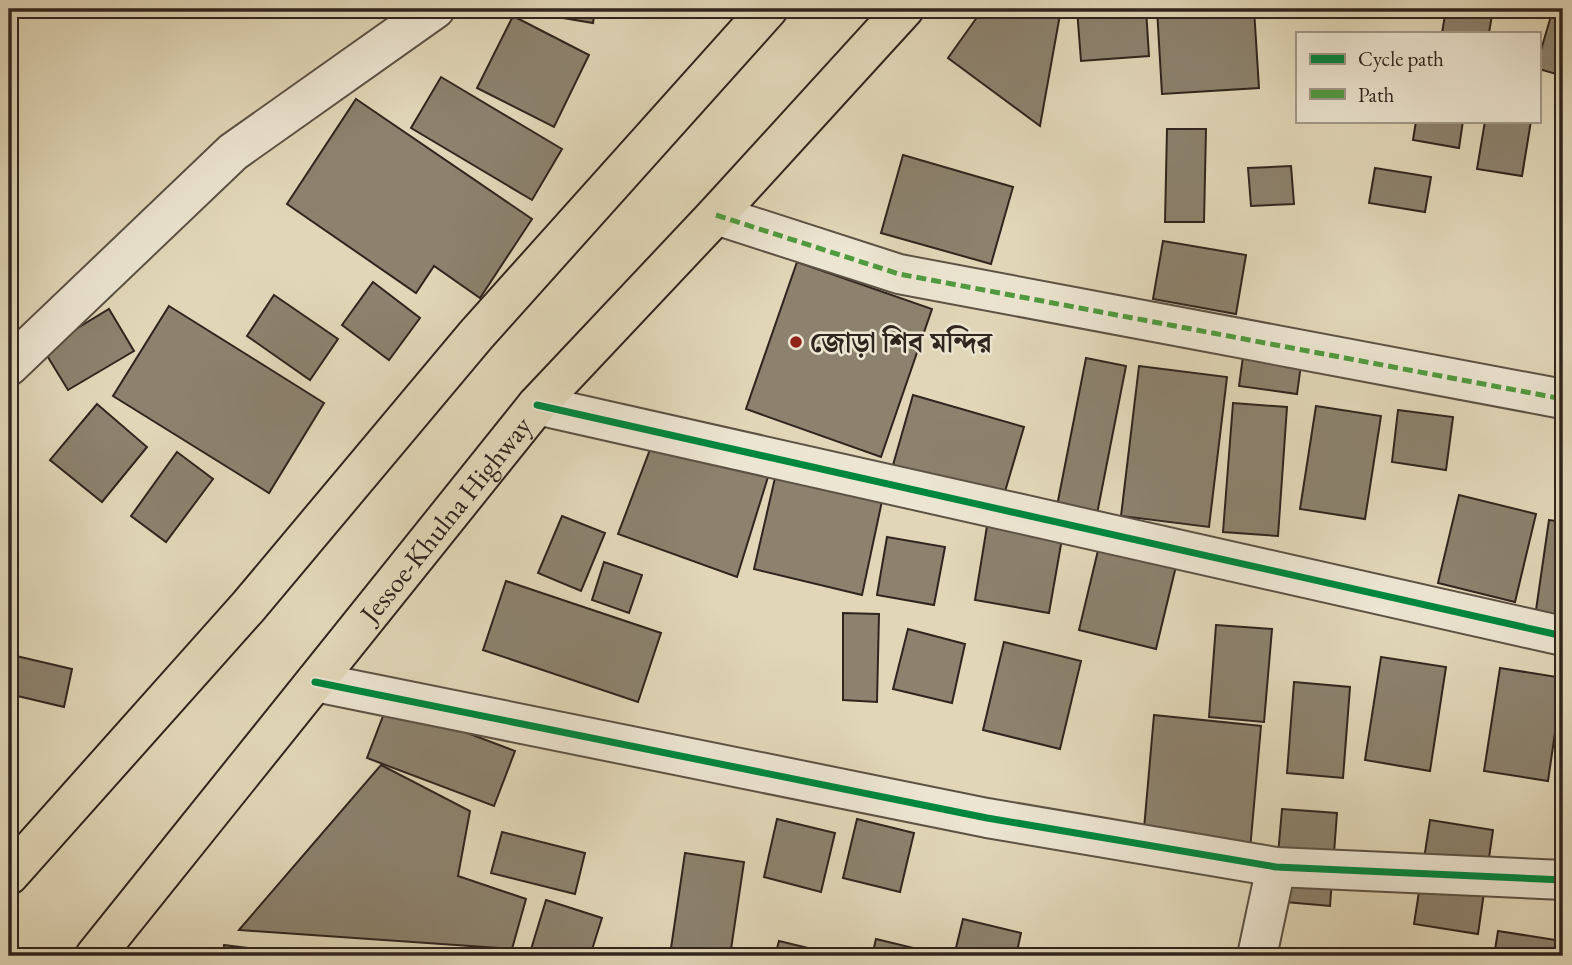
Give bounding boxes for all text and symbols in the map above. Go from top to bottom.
legend [1296,32,1540,122]
text: Cycle path [1358,45,1444,72]
text: Path [1358,81,1395,108]
place label: জোড়া শিব মন্দির [810,324,994,360]
marker: জোড়া শিব মন্দির [788,334,804,350]
street label: Jessoe-Khulna Highway [350,408,540,631]

